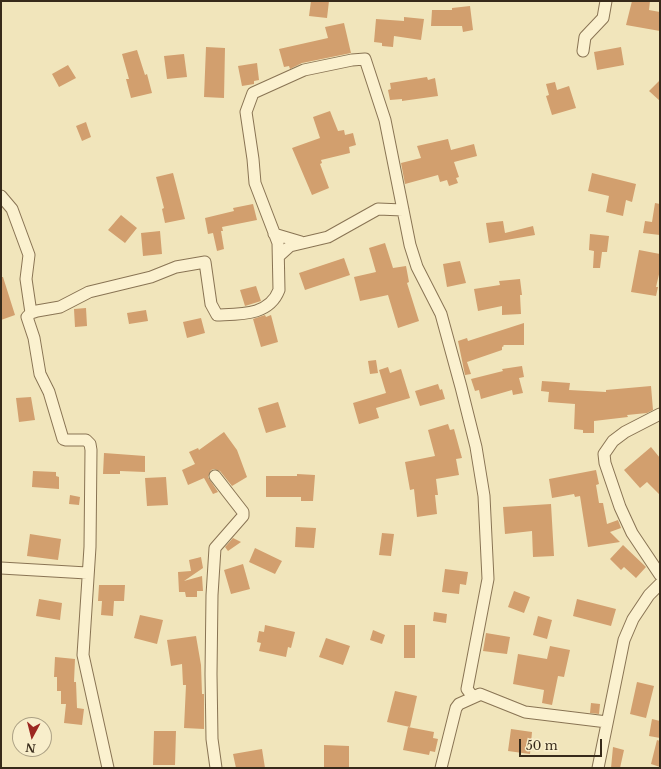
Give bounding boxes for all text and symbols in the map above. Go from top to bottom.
north arrow [12,717,52,757]
scale bar [521,731,604,757]
text: 50 m [526,738,558,753]
text: N [25,740,37,755]

